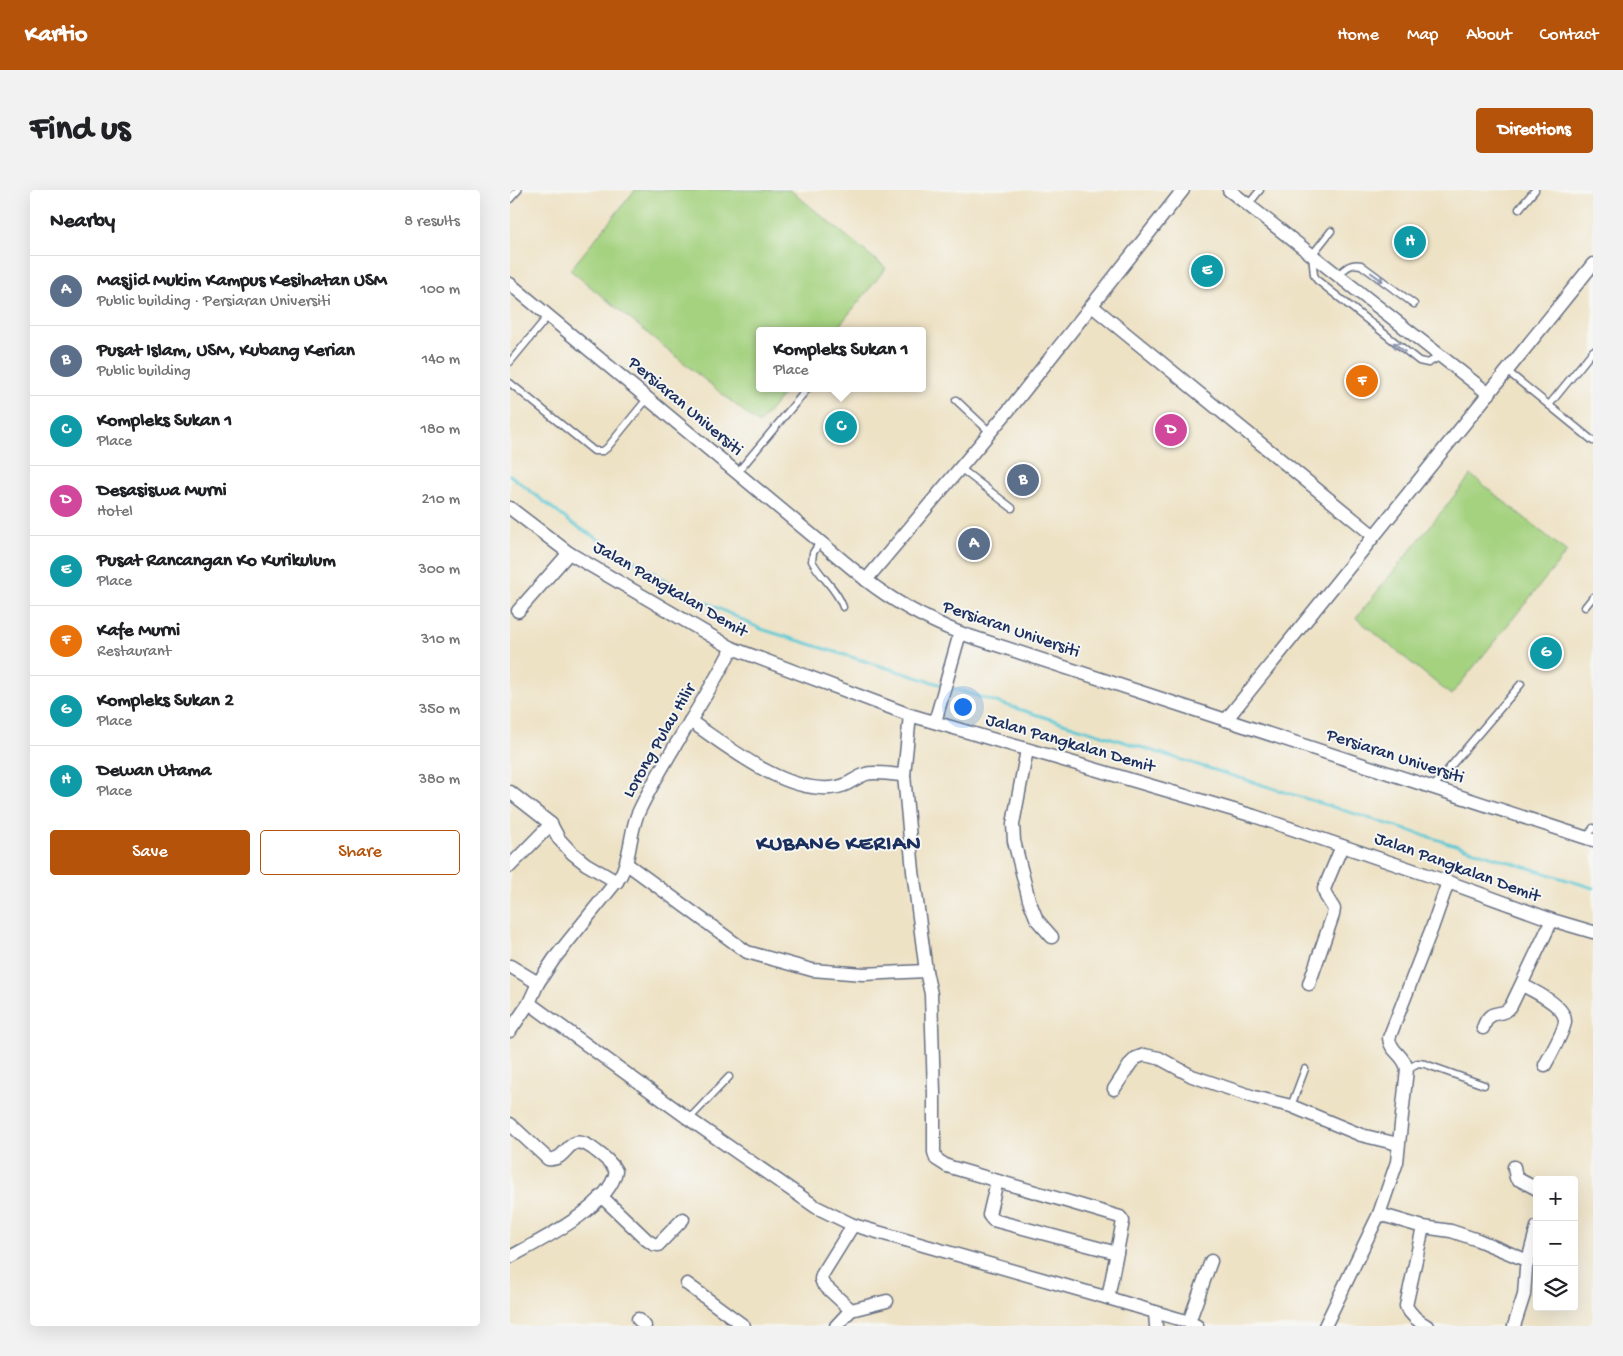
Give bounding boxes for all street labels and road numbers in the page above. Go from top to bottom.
street label: Persiaran Universiti [623,352,747,461]
street label: Jalan Pangkalan Demit [589,537,752,644]
street label: Persiaran Universiti [939,596,1082,663]
street label: Lorong Pulau Hilir [619,679,702,802]
street label: Jalan Pangkalan Demit [983,710,1159,779]
street label: Persiaran Universiti [1323,725,1467,789]
street label: Jalan Pangkalan Demit [1371,828,1544,908]

